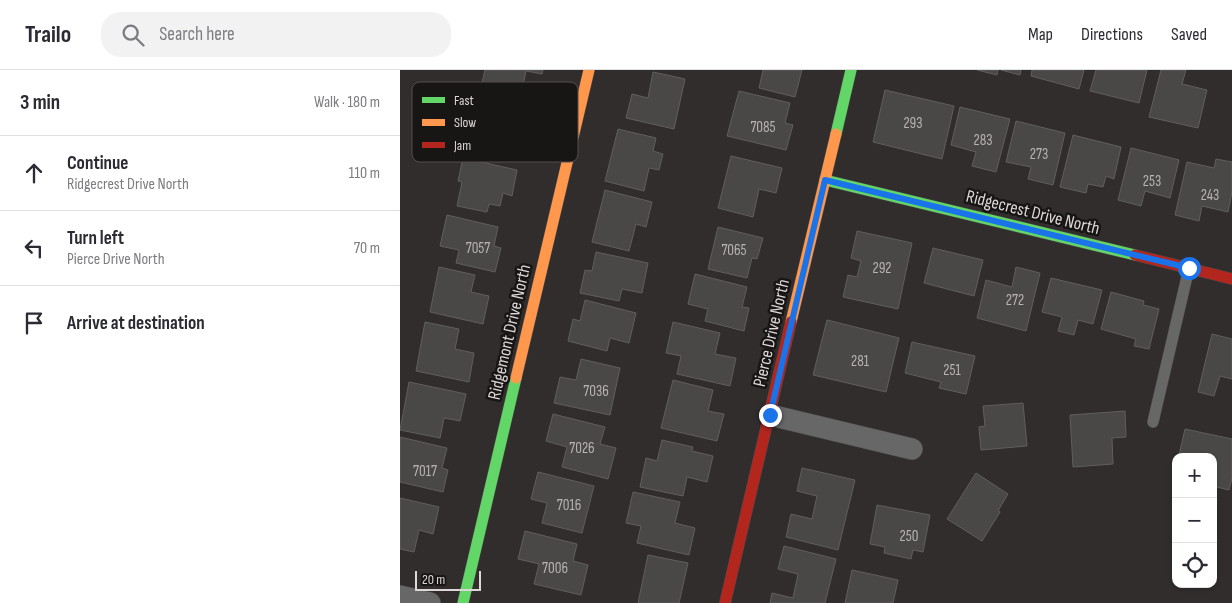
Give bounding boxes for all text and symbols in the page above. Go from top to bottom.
search box [101,12,451,57]
text: Trailo [25,20,71,49]
icon: search [119,21,147,49]
text: Search here [159,23,235,46]
text: Map [1028,24,1053,45]
text: Directions [1081,24,1143,45]
text: Saved [1171,24,1207,45]
legend [412,82,578,162]
text: 3 min [20,90,60,115]
text: Fast [454,92,474,109]
text: Walk · 180 m [314,93,380,112]
text: Slow [454,114,476,131]
house number: 293 [903,114,923,133]
house number: 7085 [750,118,776,137]
house number: 283 [973,131,993,150]
text: Jam [453,137,471,154]
house number: 273 [1030,145,1048,164]
text: Continue [67,152,128,175]
icon: ahead [20,159,48,187]
text: 110 m [349,164,380,183]
house number: 253 [1143,172,1161,191]
text: Ridgecrest Drive North [67,175,189,194]
street label: Ridgecrest Drive North [964,186,1102,239]
house number: 243 [1201,186,1219,205]
text: Turn left [67,227,124,250]
icon: left [20,234,48,262]
text: 70 m [354,239,380,258]
house number: 7057 [466,239,490,258]
house number: 7065 [721,241,747,260]
text: Pierce Drive North [67,250,165,269]
route start [1178,257,1201,280]
house number: 292 [872,259,892,278]
street label: Ridgemont Drive North [484,262,535,402]
street label: Pierce Drive North [749,277,794,389]
house number: 272 [1006,291,1024,310]
icon: arrive [20,309,48,337]
text: Arrive at destination [67,312,205,335]
house number: 281 [851,352,870,371]
house number: 251 [943,361,961,380]
house number: 7036 [583,382,609,401]
route end [759,404,782,427]
house number: 7026 [569,439,595,458]
map controls [1172,453,1217,588]
button: + [1172,453,1217,498]
house number: 7017 [413,462,437,481]
house number: 7016 [557,496,581,515]
button: − [1172,498,1217,543]
house number: 250 [900,527,918,546]
button: locate [1172,543,1217,588]
house number: 7006 [542,559,568,578]
scale bar [415,568,481,591]
text: 20 m [422,571,445,588]

